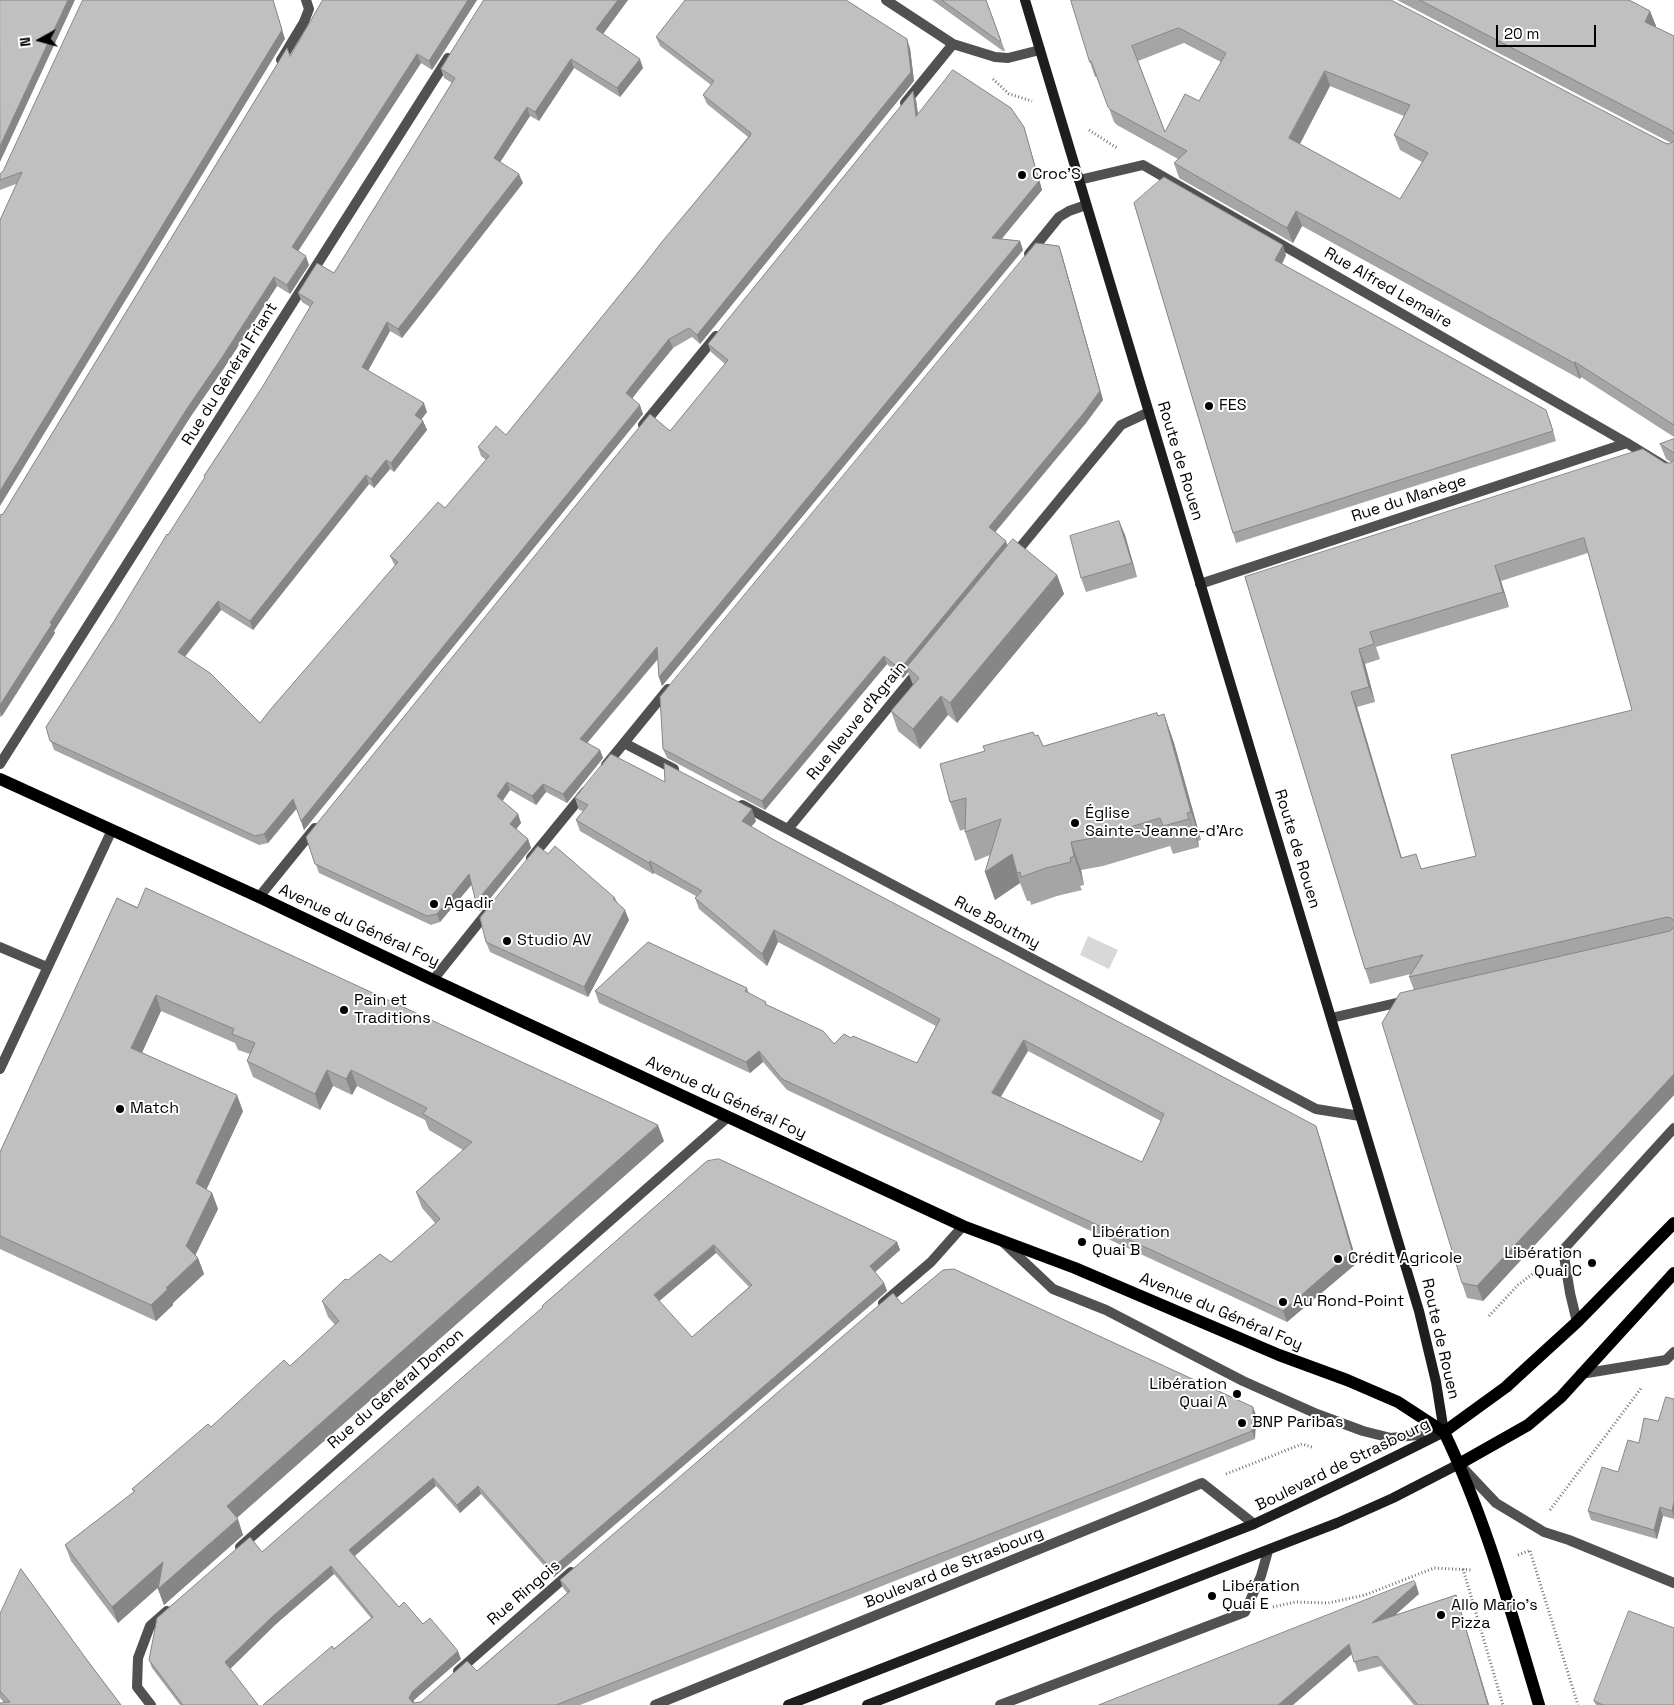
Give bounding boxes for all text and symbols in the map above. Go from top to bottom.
north arrow [15,15,65,65]
scale bar [1499,15,1599,47]
text: 20 m [1504,24,1539,43]
text: N [16,36,35,48]
place label: Croc'S [1032,165,1081,185]
marker: Croc'S [1016,169,1028,181]
street label: Rue Alfred Lemaire [1321,244,1455,332]
street label: Rue du Général Friant [178,299,282,449]
place label: FES [1219,396,1246,416]
street label: Route de Rouen [1153,399,1207,523]
marker: FES [1203,400,1215,412]
street label: Rue du Manège [1349,471,1469,527]
street label: Rue Neuve d'Agrain [803,658,911,784]
street label: Route de Rouen [1270,787,1324,911]
place label: Église Sainte-Jeanne-d'Arc [1085,804,1244,842]
marker: Église Sainte-Jeanne-d'Arc [1069,817,1081,829]
street label: Avenue du Général Foy [275,880,443,972]
street label: Rue Boutmy [951,892,1043,954]
place label: Agadir [444,894,494,914]
marker: Agadir [428,898,440,910]
place label: Studio AV [517,931,591,951]
marker: Studio AV [501,935,513,947]
place label: Pain et Traditions [354,991,431,1029]
marker: Pain et Traditions [338,1004,350,1016]
street label: Avenue du Général Foy [642,1052,810,1144]
place label: Match [130,1099,179,1119]
marker: Match [114,1103,126,1115]
place label: Libération Quai B [1092,1223,1170,1261]
marker: Libération Quai B [1076,1236,1088,1248]
place label: Libération Quai C [1504,1244,1582,1282]
place label: Crédit Agricole [1348,1249,1462,1269]
marker: Crédit Agricole [1332,1253,1344,1265]
marker: Libération Quai C [1586,1257,1598,1269]
street label: Avenue du Général Foy [1137,1269,1305,1355]
street label: Route de Rouen [1417,1277,1463,1401]
place label: Au Rond-Point [1293,1292,1404,1312]
marker: Au Rond-Point [1277,1296,1289,1308]
street label: Rue du Général Domon [324,1325,468,1453]
place label: Libération Quai A [1149,1375,1227,1413]
marker: Libération Quai A [1231,1388,1243,1400]
place label: BNP Paribas [1252,1413,1343,1433]
street label: Boulevard de Strasbourg [1253,1414,1433,1516]
marker: BNP Paribas [1236,1417,1248,1429]
street label: Boulevard de Strasbourg [862,1523,1046,1613]
street label: Rue Ringois [484,1556,564,1630]
place label: Libération Quai E [1222,1577,1300,1615]
marker: Libération Quai E [1206,1590,1218,1602]
place label: Allo Mario's Pizza [1451,1596,1538,1634]
marker: Allo Mario's Pizza [1435,1609,1447,1621]

